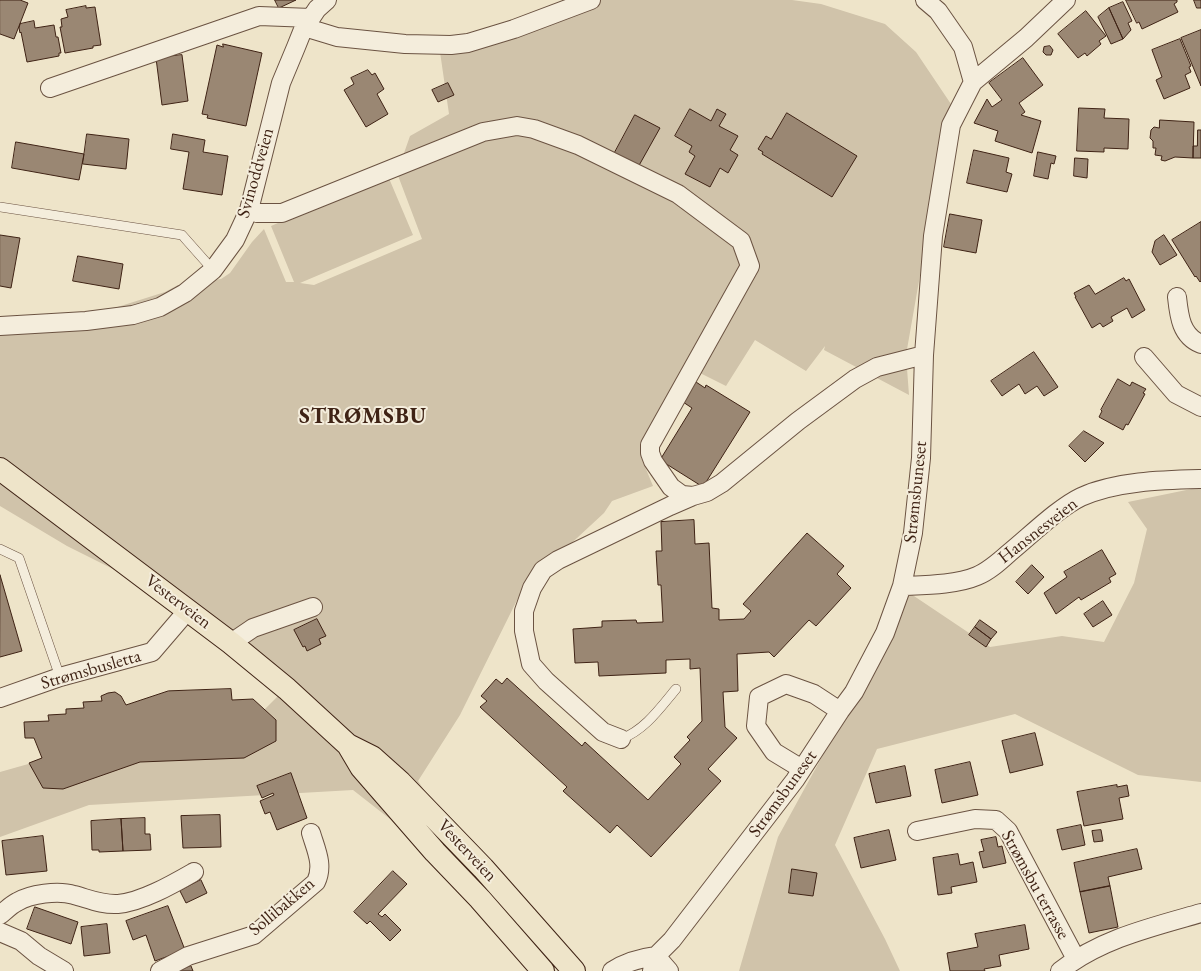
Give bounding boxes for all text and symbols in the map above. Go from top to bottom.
street label: Svinoddveien [233,125,279,221]
district label: STRØMSBU [299,404,427,430]
street label: Strømsbuneset [900,440,932,544]
street label: Hansnesveien [994,493,1082,569]
street label: Vesterveien [141,570,215,634]
street label: Strømsbusletta [39,645,143,695]
street label: Strømsbuneset [744,746,822,842]
street label: Vesterveien [433,815,501,887]
street label: Strømsbu terrasse [996,827,1074,943]
street label: Sollibakken [245,873,319,941]

